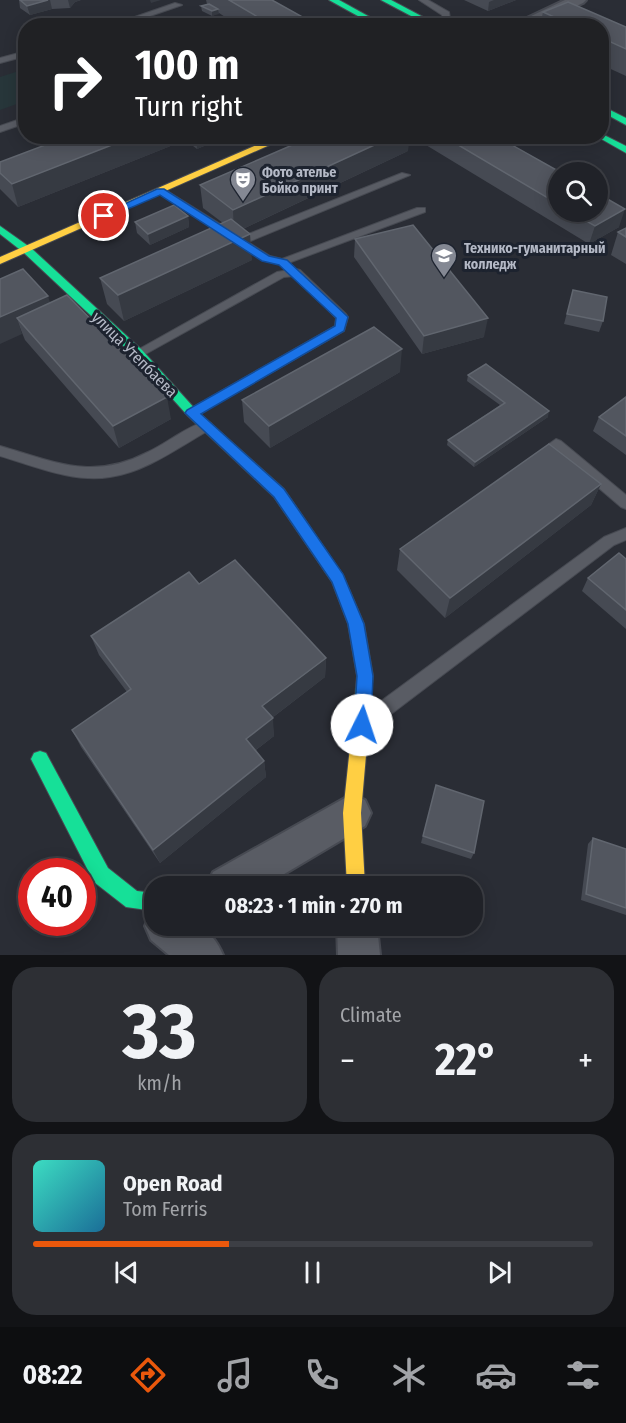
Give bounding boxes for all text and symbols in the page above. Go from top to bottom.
text: 100 m [135,40,239,90]
icon: right [36,42,114,120]
text: Turn right [135,91,243,123]
map controls [548,162,608,222]
button: search [548,162,608,222]
place label: Фото ателье Бойко принт [262,164,339,197]
theatre icon: Фото ателье Бойко принт [228,165,258,203]
pin [78,190,129,241]
icon: arrive [87,199,120,232]
place label: Технико-гуманитарный колледж [464,240,605,273]
school or university icon: Технико-гуманитарный колледж [429,241,459,279]
street label: улица Утепбаева [88,308,182,401]
position arrow [330,693,394,757]
speed limit sign: 40 [18,858,96,936]
text: 08:23 · 1 min · 270 m [224,892,403,919]
text: 33 [123,985,196,1079]
text: Climate [340,1003,402,1027]
text: 22° [435,1033,498,1087]
text: − [340,1041,355,1081]
text: + [578,1041,593,1081]
text: km/h [137,1071,182,1095]
text: Open Road [123,1170,223,1197]
text: Tom Ferris [123,1197,207,1221]
icon: previous [110,1256,143,1289]
icon: pause [296,1256,329,1289]
icon: next [483,1256,516,1289]
icon: directions [127,1354,169,1396]
icon: music [214,1354,256,1396]
icon: phone [301,1354,343,1396]
icon: climate [388,1354,430,1396]
icon: car [475,1354,517,1396]
icon: filters [562,1354,604,1396]
text: 08:22 [22,1359,83,1391]

